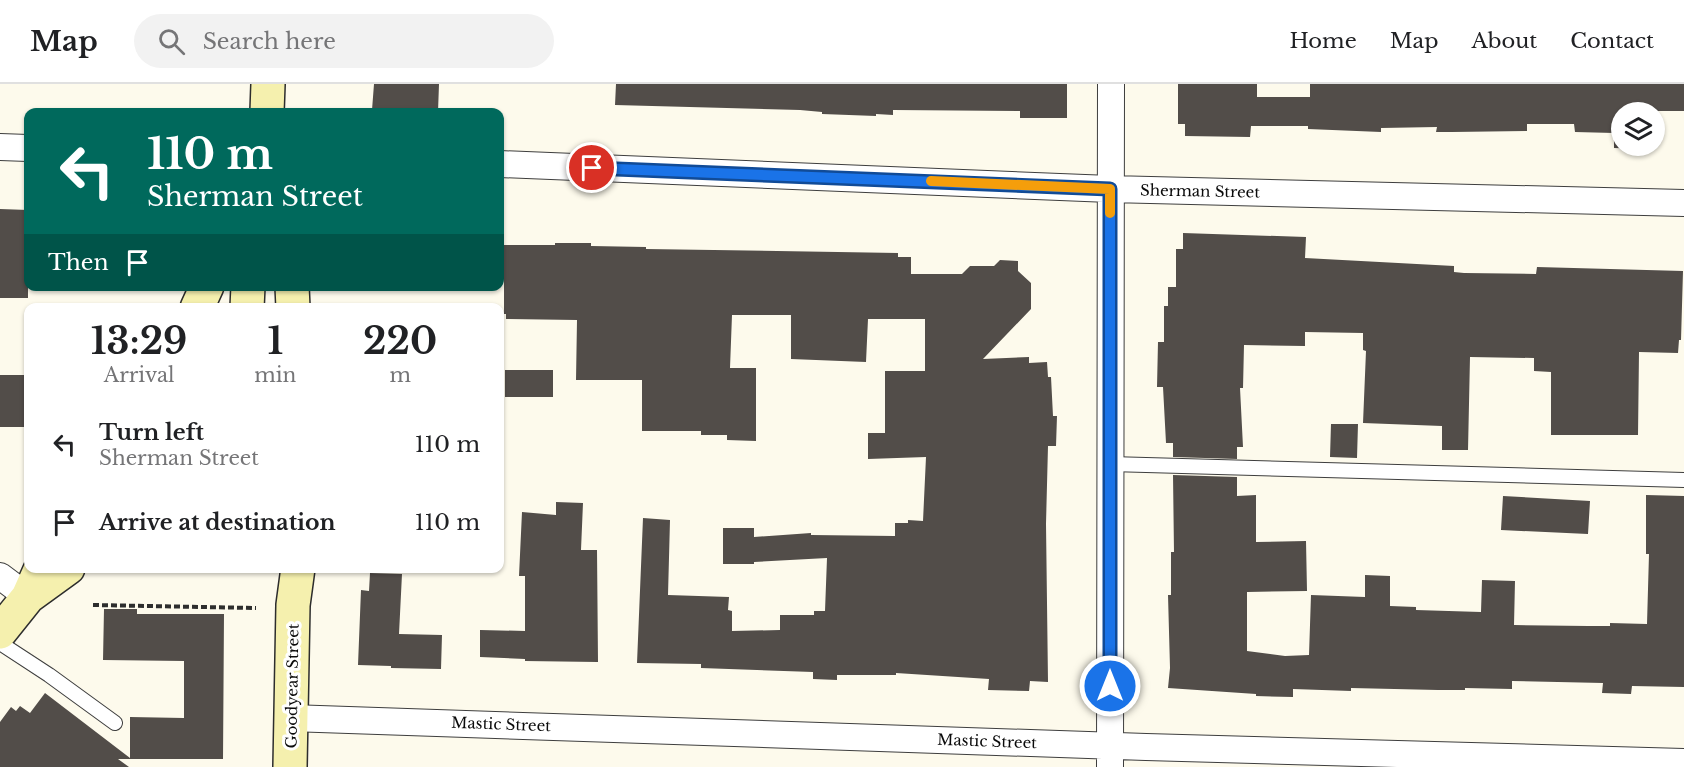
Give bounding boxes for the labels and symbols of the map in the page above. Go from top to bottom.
pin [566,142,617,193]
street label: Sherman Street [1140,180,1260,202]
street label: Goodyear Street [281,623,303,749]
position arrow [1078,654,1142,718]
street label: Mastic Street [451,713,551,735]
street label: Mastic Street [937,730,1037,752]

